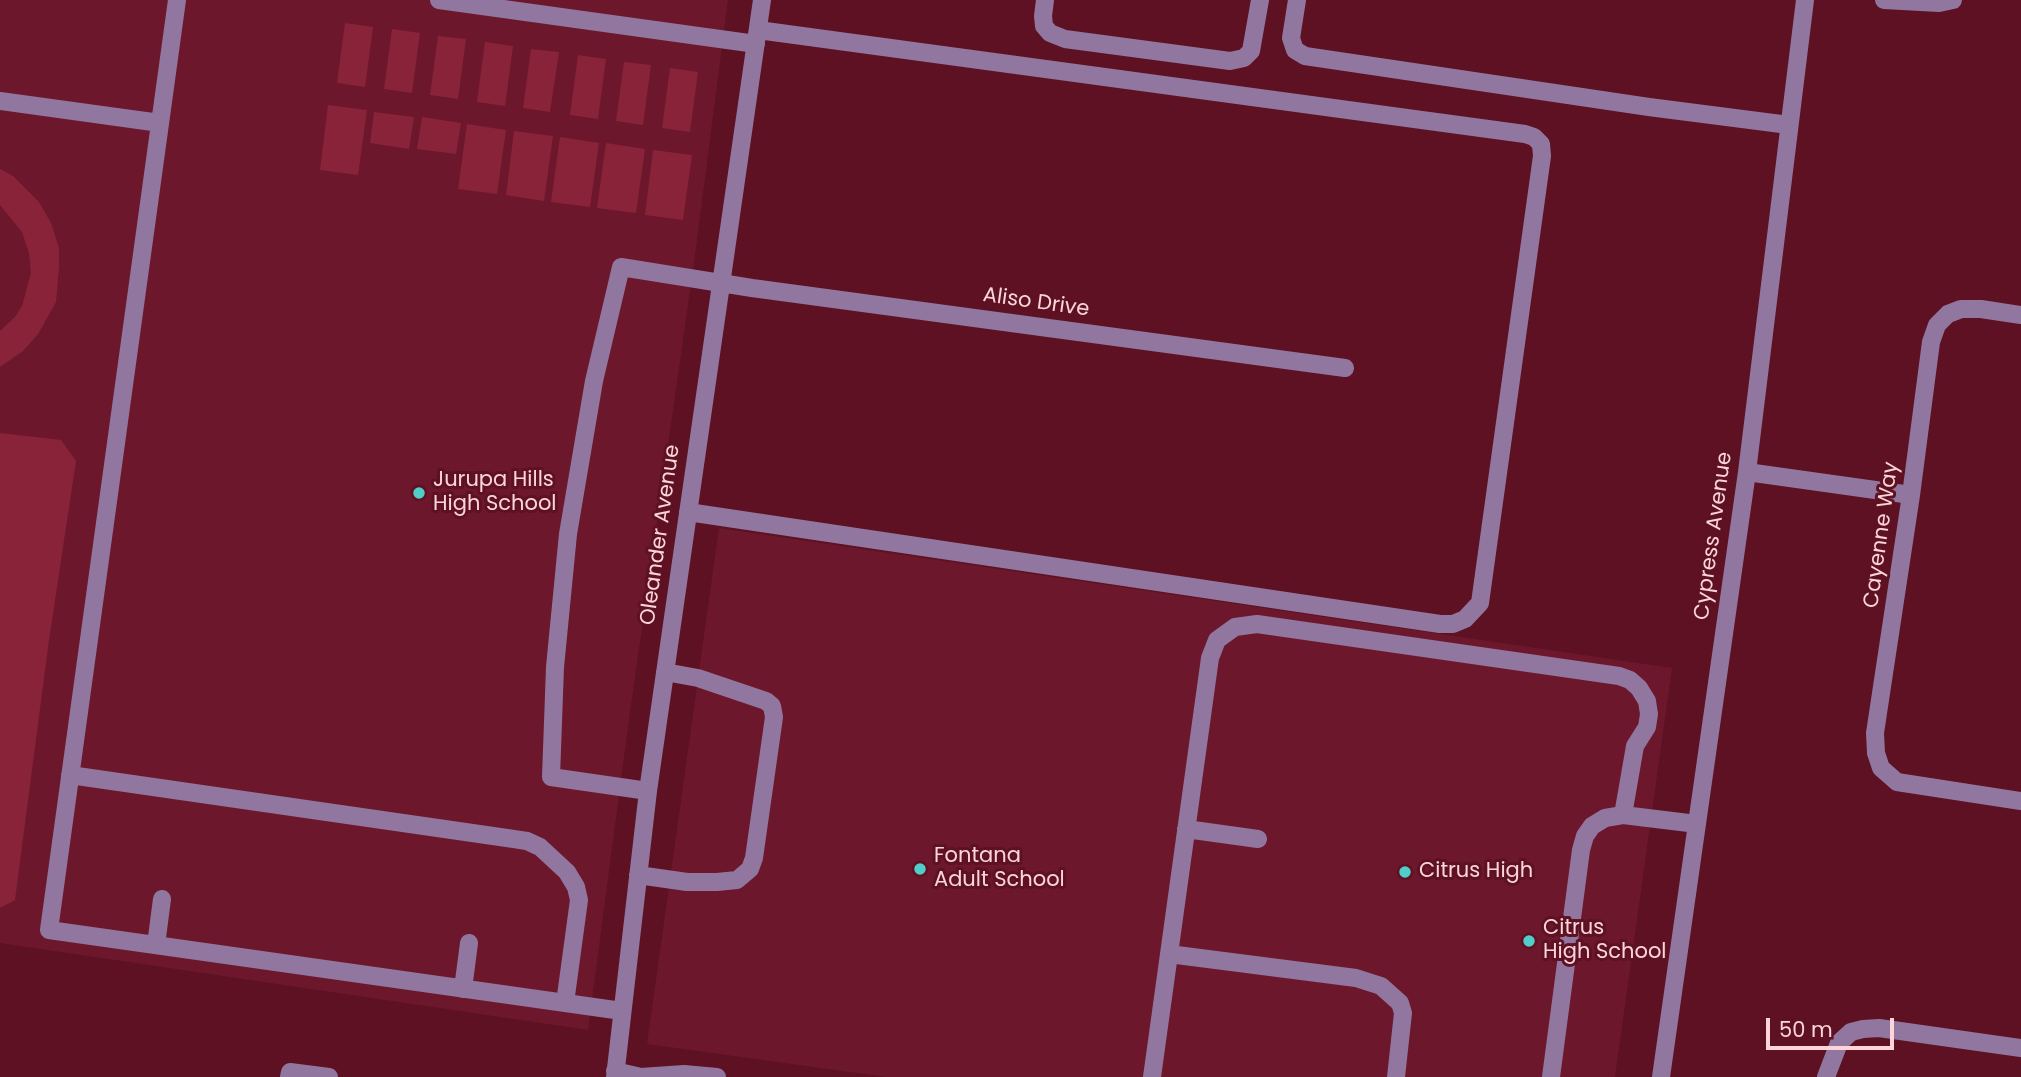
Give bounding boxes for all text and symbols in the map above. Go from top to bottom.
street label: Aliso Drive [981,283,1091,323]
street label: Oleander Avenue [636,443,686,627]
street label: Cypress Avenue [1690,450,1738,622]
street label: Cayenne Way [1859,460,1905,610]
place label: Jurupa Hills High School [433,468,557,518]
marker: Jurupa Hills High School [411,485,427,501]
place label: Fontana Adult School [934,844,1065,894]
place label: Citrus High [1419,859,1533,885]
marker: Fontana Adult School [912,861,928,877]
marker: Citrus High [1397,864,1413,880]
place label: Citrus High School [1543,916,1667,966]
marker: Citrus High School [1521,933,1537,949]
scale bar [1769,1004,1897,1048]
text: 50 m [1779,1015,1833,1044]

